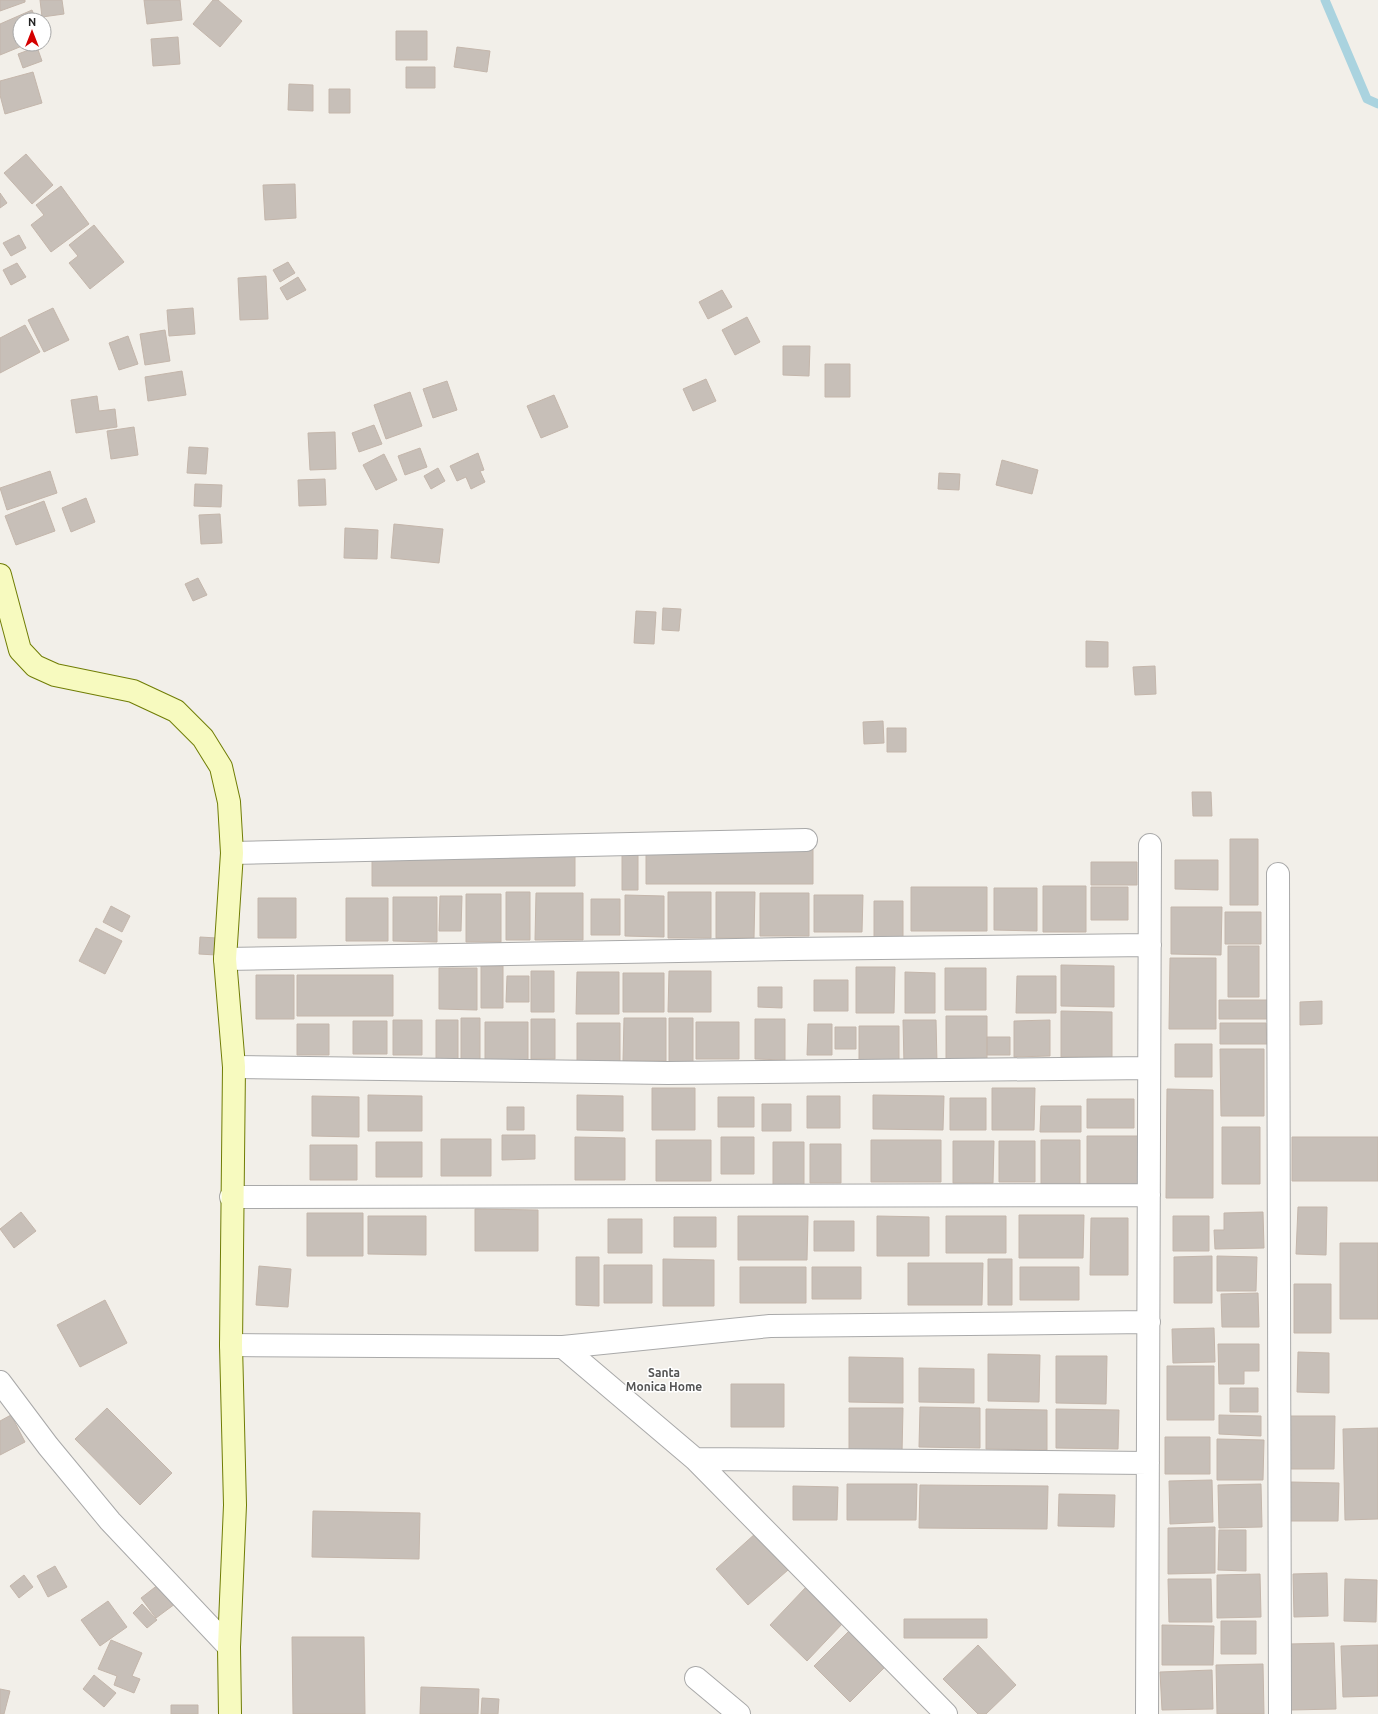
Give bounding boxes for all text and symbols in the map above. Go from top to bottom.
north arrow [12,12,52,52]
text: N [28,16,36,28]
district label: Santa Monica Home [626,1366,702,1393]

